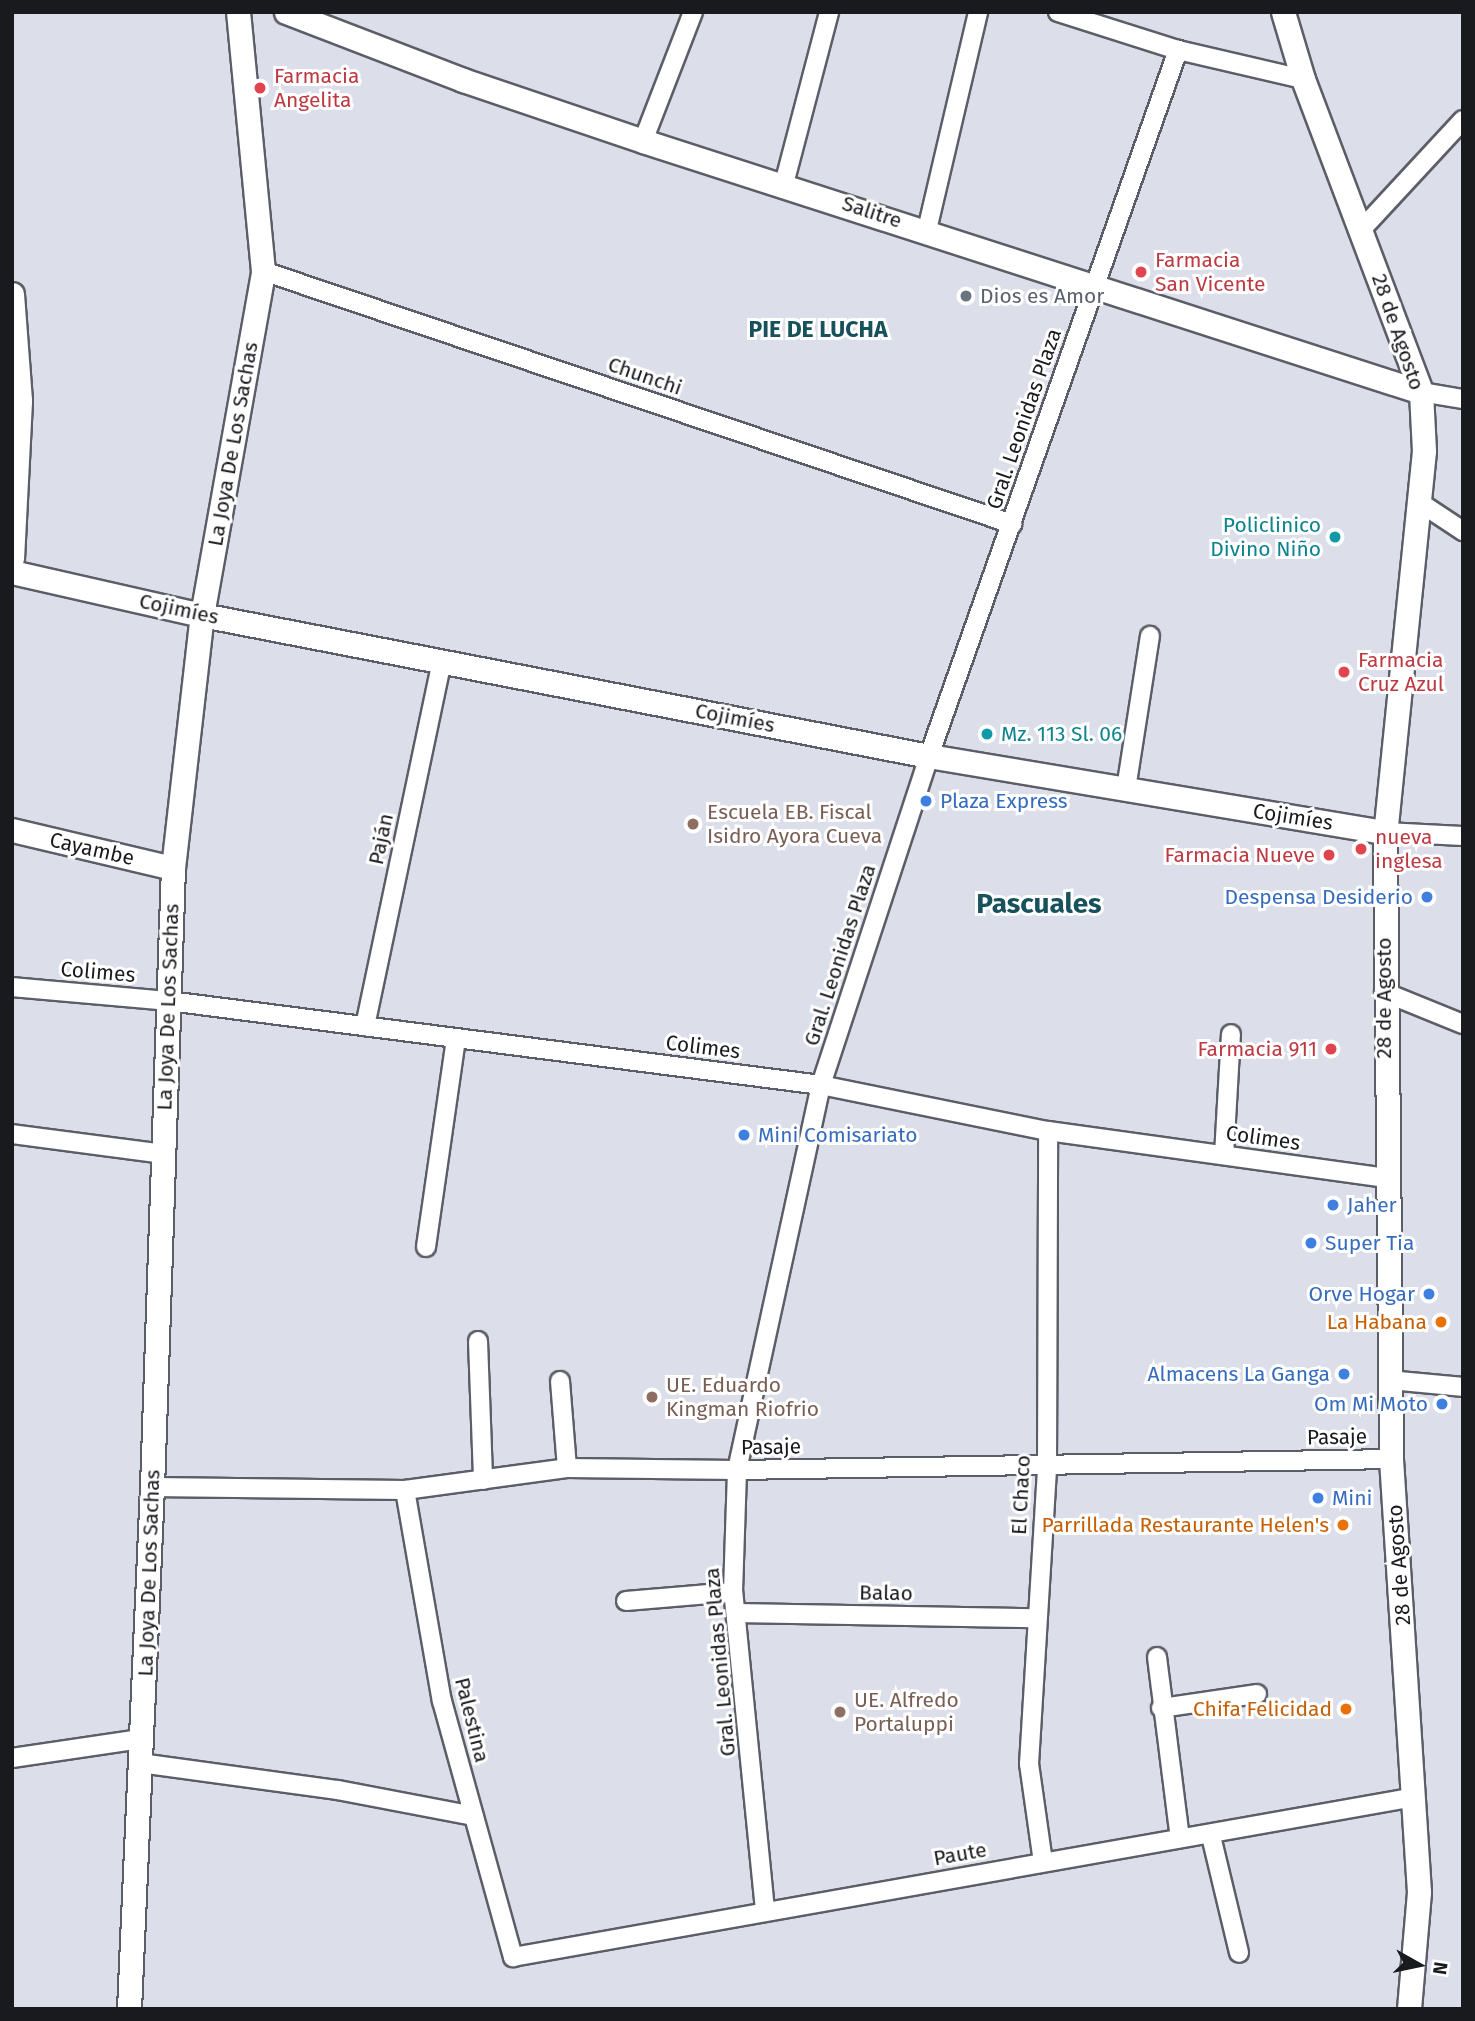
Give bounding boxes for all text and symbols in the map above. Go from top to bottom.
place label: Farmacia Angelita [274,63,359,113]
marker: Farmacia Angelita [252,80,268,96]
street label: Salitre [839,191,905,233]
place label: Farmacia San Vicente [1155,247,1265,297]
marker: Farmacia San Vicente [1133,264,1149,280]
street label: 28 de Agosto [1366,271,1430,393]
place label: Dios es Amor [980,283,1104,309]
marker: Dios es Amor [958,288,974,304]
district label: PIE DE LUCHA [749,315,887,343]
street label: Gral. Leonidas Plaza [981,325,1067,513]
street label: La Joya De Los Sachas [203,340,263,548]
street label: Chunchi [605,352,685,400]
place label: Policlinico Divino Niño [1210,512,1321,562]
marker: Policlinico Divino Niño [1327,529,1343,545]
street label: Cojimíes [137,588,221,630]
place label: Farmacia Cruz Azul [1358,647,1444,697]
marker: Farmacia Cruz Azul [1336,664,1352,680]
street label: Cojimíes [693,698,777,738]
place label: Mz. 113 Sl. 06 [1001,721,1122,747]
marker: Mz. 113 Sl. 06 [979,726,995,742]
place label: Plaza Express [940,788,1068,814]
marker: Plaza Express [918,793,934,809]
street label: Cojimíes [1251,798,1335,836]
place label: Escuela EB. Fiscal Isidro Ayora Cueva [707,799,882,849]
street label: Paján [363,811,399,867]
marker: Escuela EB. Fiscal Isidro Ayora Cueva [685,816,701,832]
place label: nueva inglesa [1375,824,1443,874]
street label: Cayambe [47,827,137,871]
marker: nueva inglesa [1353,841,1369,857]
place label: Farmacia Nueve [1164,842,1315,868]
marker: Farmacia Nueve [1321,847,1337,863]
street label: Gral. Leonidas Plaza [799,861,881,1049]
place label: Despensa Desiderio [1224,884,1413,910]
district label: Pascuales [976,887,1102,921]
marker: Despensa Desiderio [1419,889,1435,905]
street label: La Joya De Los Sachas [152,903,184,1111]
street label: 28 de Agosto [1371,937,1397,1059]
street label: Colimes [60,956,136,988]
street label: Colimes [664,1030,742,1064]
place label: Farmacia 911 [1198,1036,1317,1062]
marker: Farmacia 911 [1323,1041,1339,1057]
street label: Colimes [1224,1120,1302,1156]
place label: Mini Comisariato [758,1122,918,1148]
marker: Mini Comisariato [736,1127,752,1143]
place label: Jaher [1347,1192,1397,1218]
marker: Jaher [1325,1197,1341,1213]
place label: Super Tia [1325,1230,1414,1256]
marker: Super Tia [1303,1235,1319,1251]
place label: Orve Hogar [1309,1281,1415,1307]
marker: Orve Hogar [1421,1286,1437,1302]
place label: La Habana [1327,1309,1427,1335]
marker: La Habana [1433,1314,1449,1330]
place label: Almacens La Ganga [1147,1361,1330,1387]
marker: Almacens La Ganga [1336,1366,1352,1382]
place label: UE. Eduardo Kingman Riofrio [666,1372,819,1422]
marker: UE. Eduardo Kingman Riofrio [644,1389,660,1405]
place label: Om Mi Moto [1314,1391,1428,1417]
marker: Om Mi Moto [1434,1396,1450,1412]
street label: Pasaje [1307,1424,1367,1450]
street label: Pasaje [741,1434,801,1460]
street label: El Chaco [1006,1454,1036,1536]
street label: La Joya De Los Sachas [133,1469,165,1677]
place label: Mini [1332,1485,1372,1511]
marker: Mini [1310,1490,1326,1506]
street label: 28 de Agosto [1382,1504,1416,1626]
place label: Parrillada Restaurante Helen's [1042,1512,1329,1538]
marker: Parrillada Restaurante Helen's [1335,1517,1351,1533]
street label: Gral. Leonidas Plaza [699,1567,741,1757]
street label: Balao [859,1580,913,1606]
street label: Palestina [449,1675,495,1765]
place label: UE. Alfredo Portaluppi [854,1687,959,1737]
place label: Chifa Felicidad [1193,1696,1332,1722]
marker: Chifa Felicidad [1338,1701,1354,1717]
marker: UE. Alfredo Portaluppi [832,1704,848,1720]
street label: Paute [932,1837,988,1871]
north arrow [1384,1930,1454,2000]
text: N [1428,1960,1453,1976]

